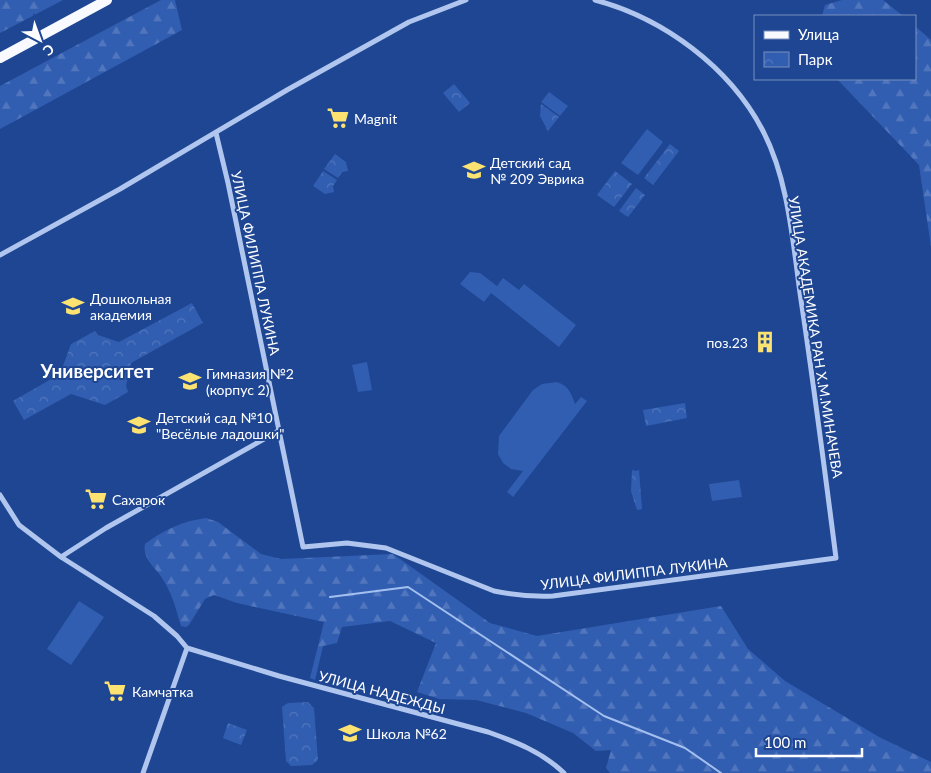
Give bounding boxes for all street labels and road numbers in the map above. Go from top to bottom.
street label: УЛИЦА ФИЛИППА ЛУКИНА [228,169,284,357]
street label: УЛИЦА АКАДЕМИКА РАН Х.М.МИНАЧЕВА [785,195,847,480]
street label: УЛИЦА ФИЛИППА ЛУКИНА [540,553,729,593]
street label: УЛИЦА НАДЕЖДЫ [317,667,447,717]

